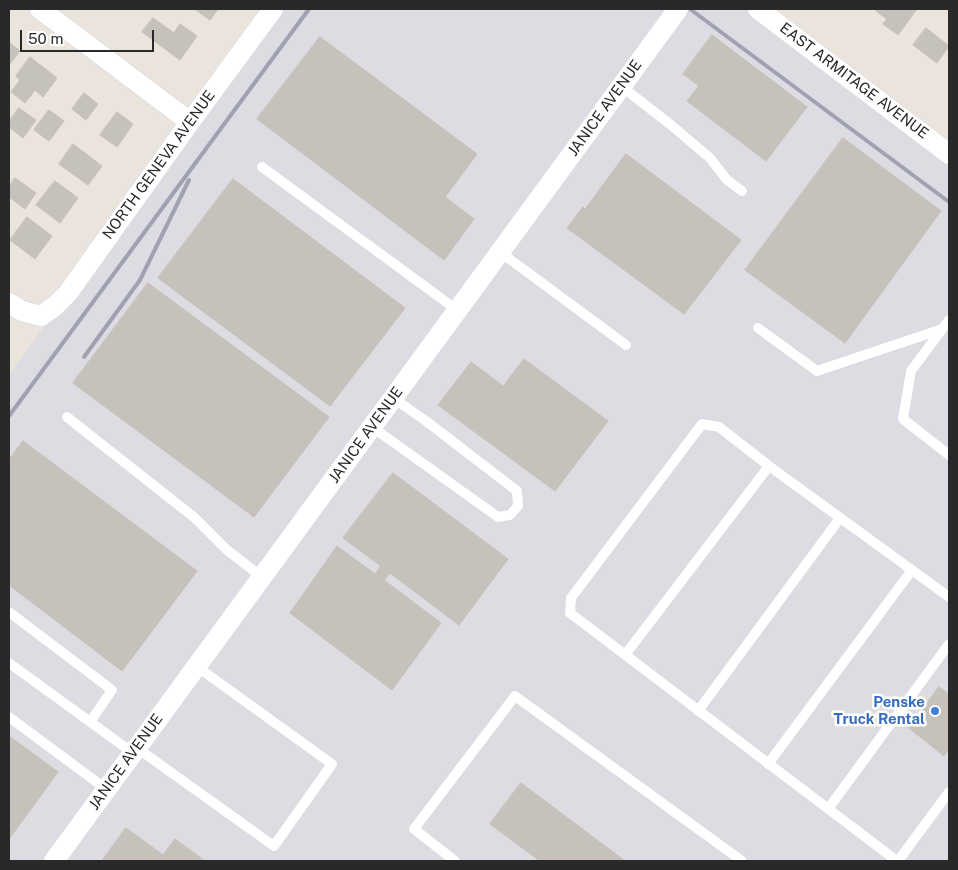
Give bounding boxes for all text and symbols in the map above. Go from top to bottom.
street label: EAST ARMITAGE AVENUE [776,19,932,143]
scale bar [22,20,156,52]
text: 50 m [28,30,63,47]
street label: JANICE AVENUE [564,56,646,160]
street label: NORTH GENEVA AVENUE [99,87,219,243]
street label: JANICE AVENUE [325,383,407,487]
place label: Penske Truck Rental [834,693,925,728]
marker: Penske Truck Rental [929,705,941,717]
street label: JANICE AVENUE [85,710,167,814]

